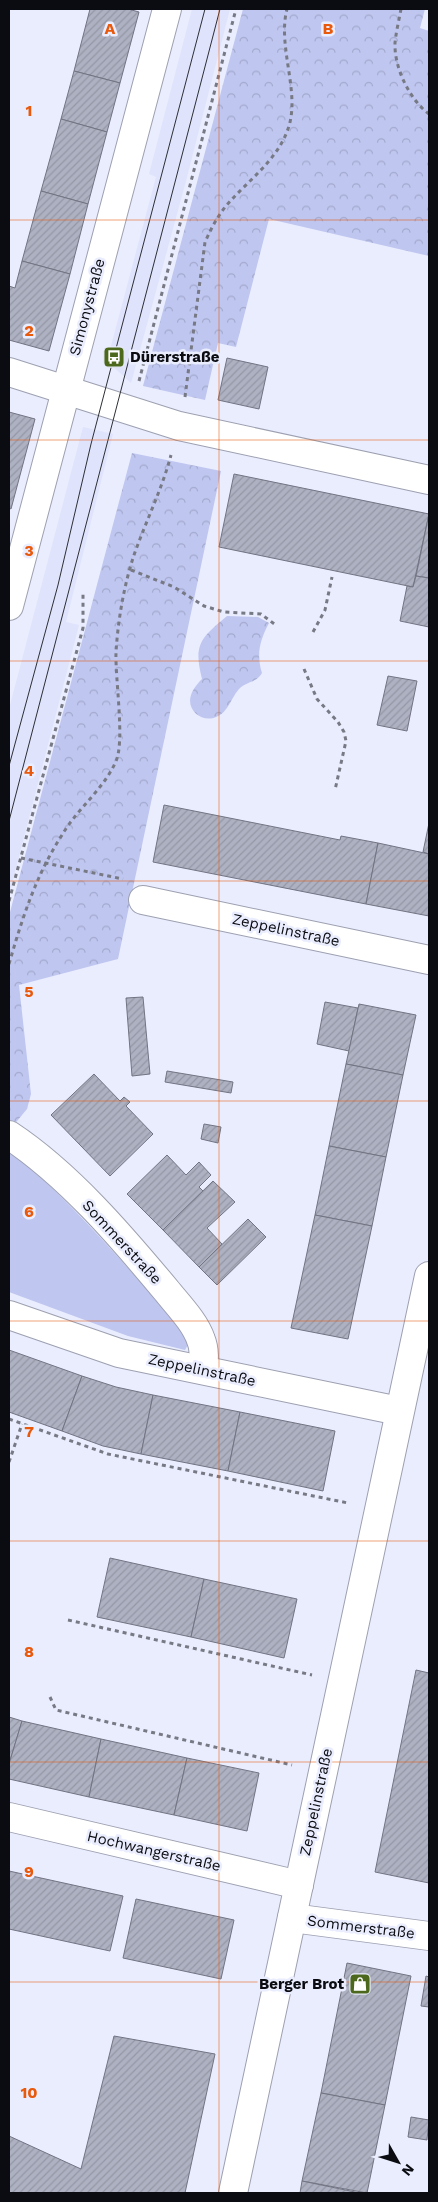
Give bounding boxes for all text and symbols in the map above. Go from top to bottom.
text: A [105,19,116,38]
text: B [323,19,334,38]
text: 1 [26,101,32,120]
street label: Simonystraße [65,256,109,358]
text: 2 [24,321,34,340]
bus stop icon: Dürerstraße [102,345,126,369]
place label: Dürerstraße [130,348,220,366]
text: 3 [24,541,34,560]
text: 4 [24,761,34,780]
street label: Zeppelinstraße [231,910,341,950]
text: 5 [24,982,34,1001]
street label: Sommerstraße [79,1196,165,1288]
text: 6 [24,1202,34,1221]
street label: Zeppelinstraße [147,1350,257,1390]
text: 7 [24,1422,34,1441]
text: 8 [24,1642,34,1661]
street label: Zeppelinstraße [296,1747,336,1857]
street label: Hochwangerstraße [85,1827,223,1875]
text: 9 [24,1862,34,1881]
street label: Sommerstraße [306,1911,416,1943]
shop icon: Berger Brot [348,1972,372,1996]
place label: Berger Brot [259,1975,344,1993]
text: 10 [20,2083,38,2102]
north arrow [373,2137,423,2187]
text: N [399,2161,418,2179]

